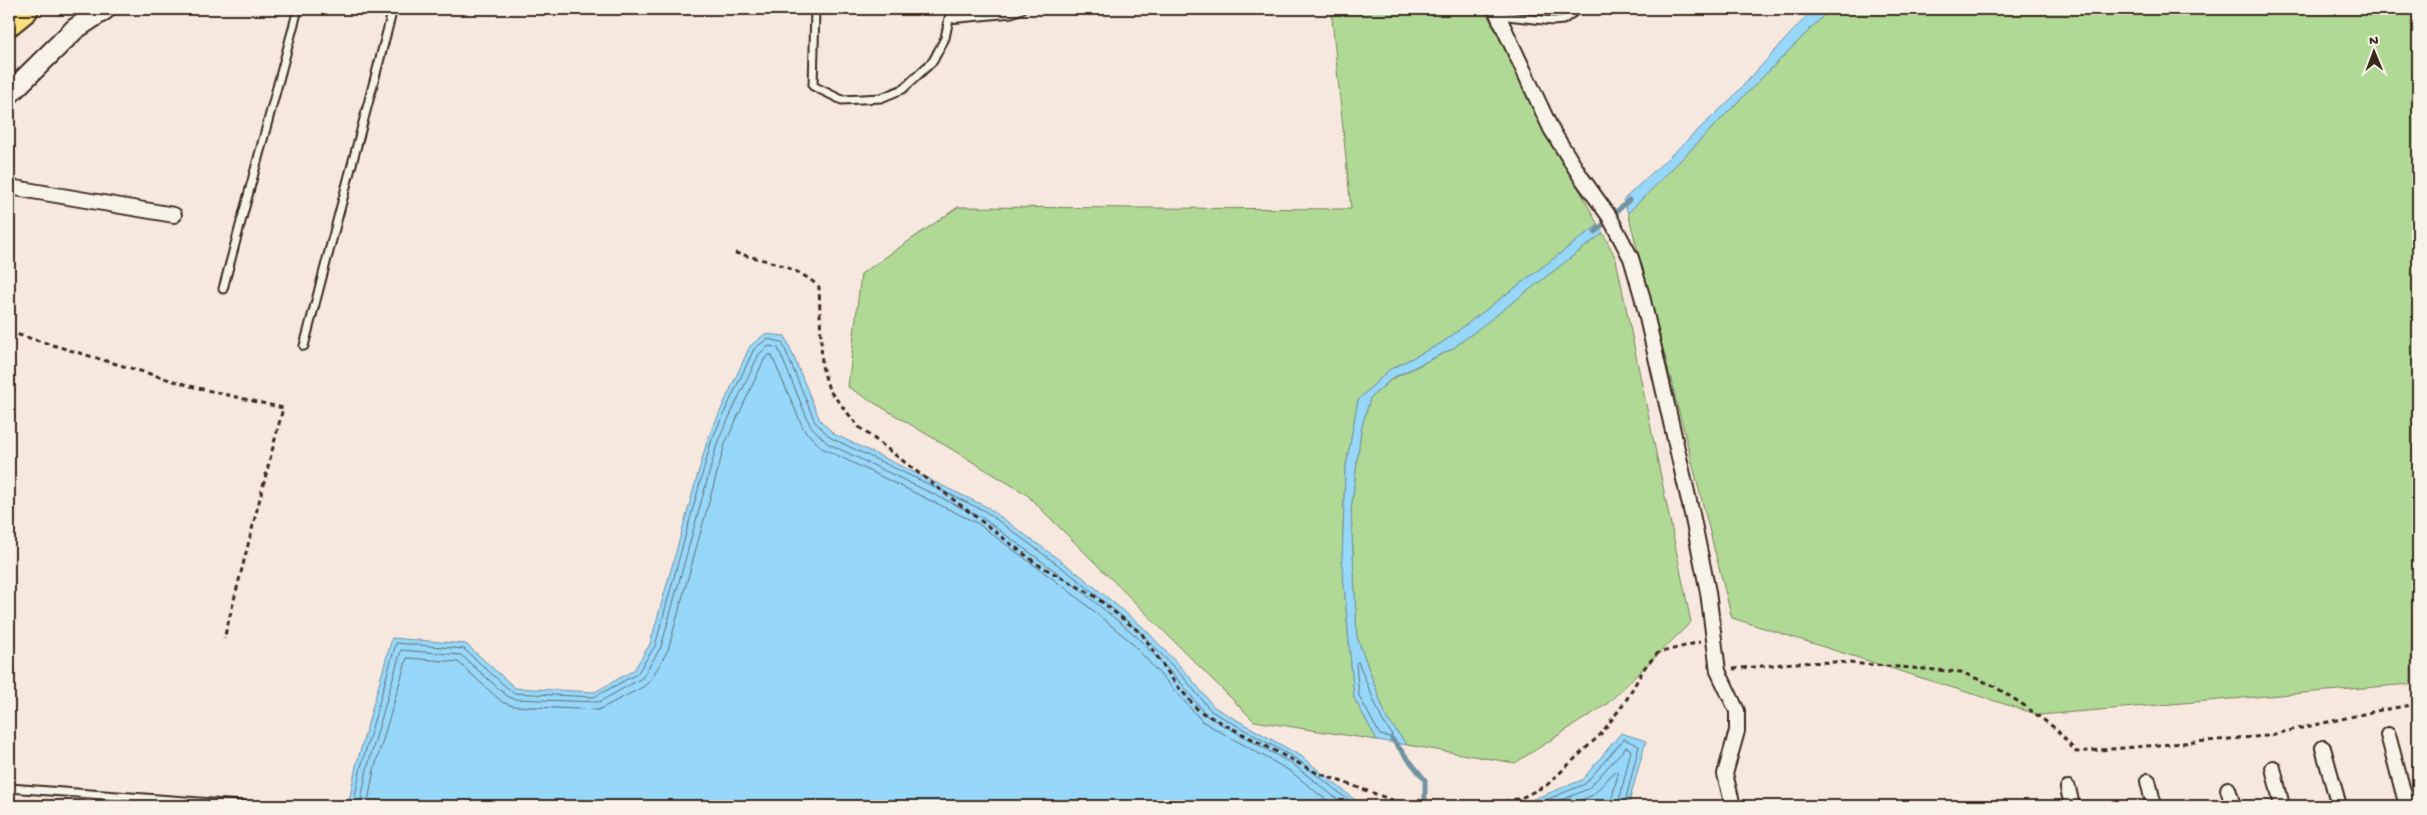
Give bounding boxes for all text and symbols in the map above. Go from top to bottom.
north arrow [2350,28,2400,78]
text: N [2369,33,2379,50]

